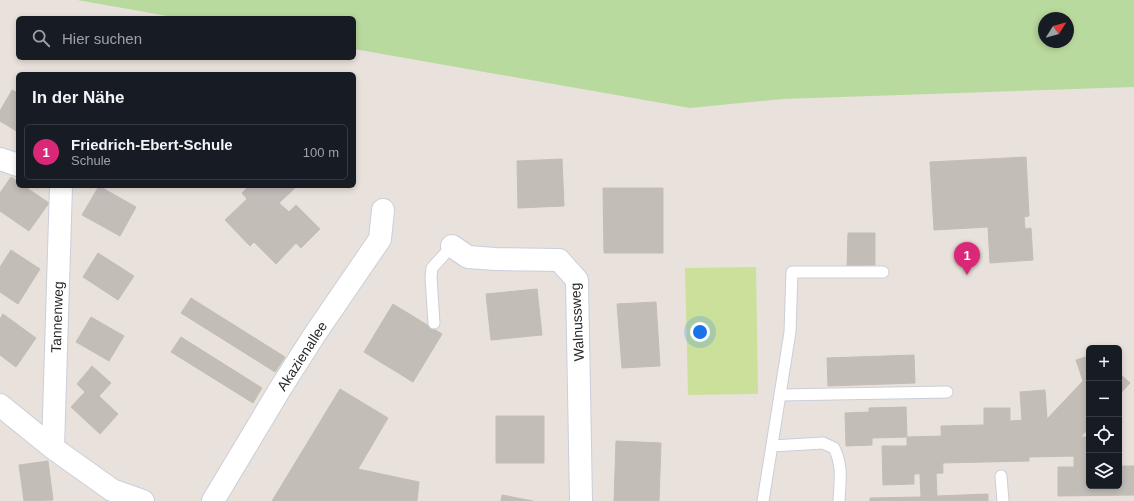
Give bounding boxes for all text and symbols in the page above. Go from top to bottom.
north arrow [1038,12,1074,48]
search box [16,16,356,60]
icon: search [30,27,52,49]
text: Hier suchen [62,30,142,47]
text: In der Nähe [32,88,125,107]
text: Friedrich-Ebert-Schule [71,136,233,153]
text: 1 [42,145,50,160]
text: 100 m [303,145,339,160]
text: Schule [71,153,111,168]
pin: 1 [954,242,980,275]
street label: Tannenweg [48,281,66,353]
street label: Walnussweg [567,282,587,362]
street label: Akazienallee [274,318,330,394]
your location [690,322,710,342]
map controls [1086,345,1122,489]
button: + [1086,345,1122,381]
button: − [1086,381,1122,417]
button: locate [1086,417,1122,453]
button: layers [1086,453,1122,489]

